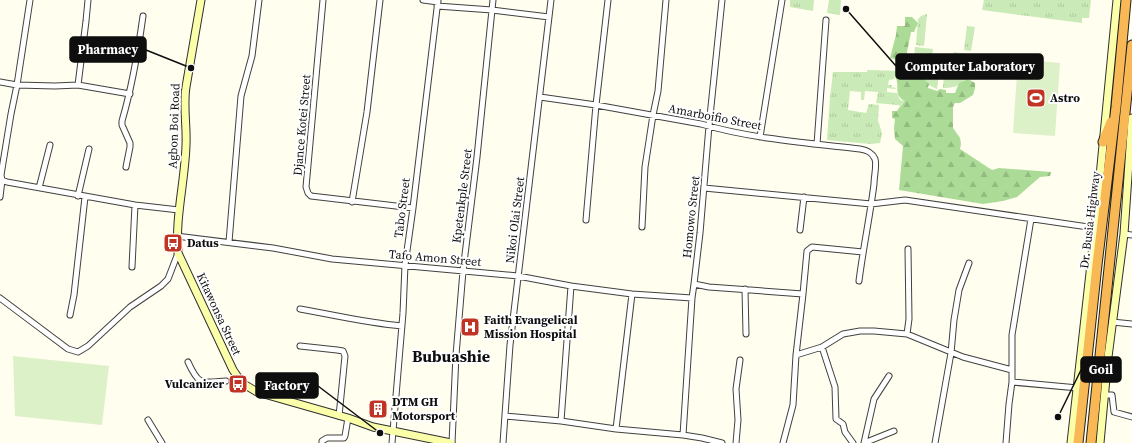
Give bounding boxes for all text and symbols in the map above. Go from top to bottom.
callout: Pharmacy [70,37,146,62]
text: Pharmacy [78,41,138,58]
callout: Computer Laboratory [896,54,1043,79]
text: Computer Laboratory [905,58,1035,75]
street label: Djance Kotei Street [290,74,314,176]
street label: Agbon Boi Road [165,83,183,169]
sports icon: Astro [1025,87,1047,109]
place label: Astro [1050,90,1080,106]
street label: Amarboifio Street [667,100,763,134]
street label: Kpetenkple Street [448,148,476,244]
street label: Dr. Busia Highway [1076,170,1104,270]
street label: Homowo Street [679,175,703,259]
street label: Nikoi Olai Street [502,176,528,264]
street label: Tabo Street [390,177,414,239]
bus stop icon: Datus [162,232,184,254]
place label: Datus [187,235,219,251]
street label: Tafo Amon Street [388,246,482,270]
street label: Kitawonsa Street [193,270,245,358]
place label: Faith Evangelical Mission Hospital [484,312,578,342]
hospital icon: Faith Evangelical Mission Hospital [459,316,481,338]
district label: Bubuashie [412,345,490,367]
callout: Goil [1081,357,1121,382]
text: Goil [1089,361,1113,378]
bus stop icon: Vulcanizer [227,373,249,395]
callout: Factory [256,373,318,398]
place label: Vulcanizer [165,376,224,392]
text: Factory [264,377,310,394]
place label: DTM GH Motorsport [392,394,456,424]
building icon: DTM GH Motorsport [367,398,389,420]

